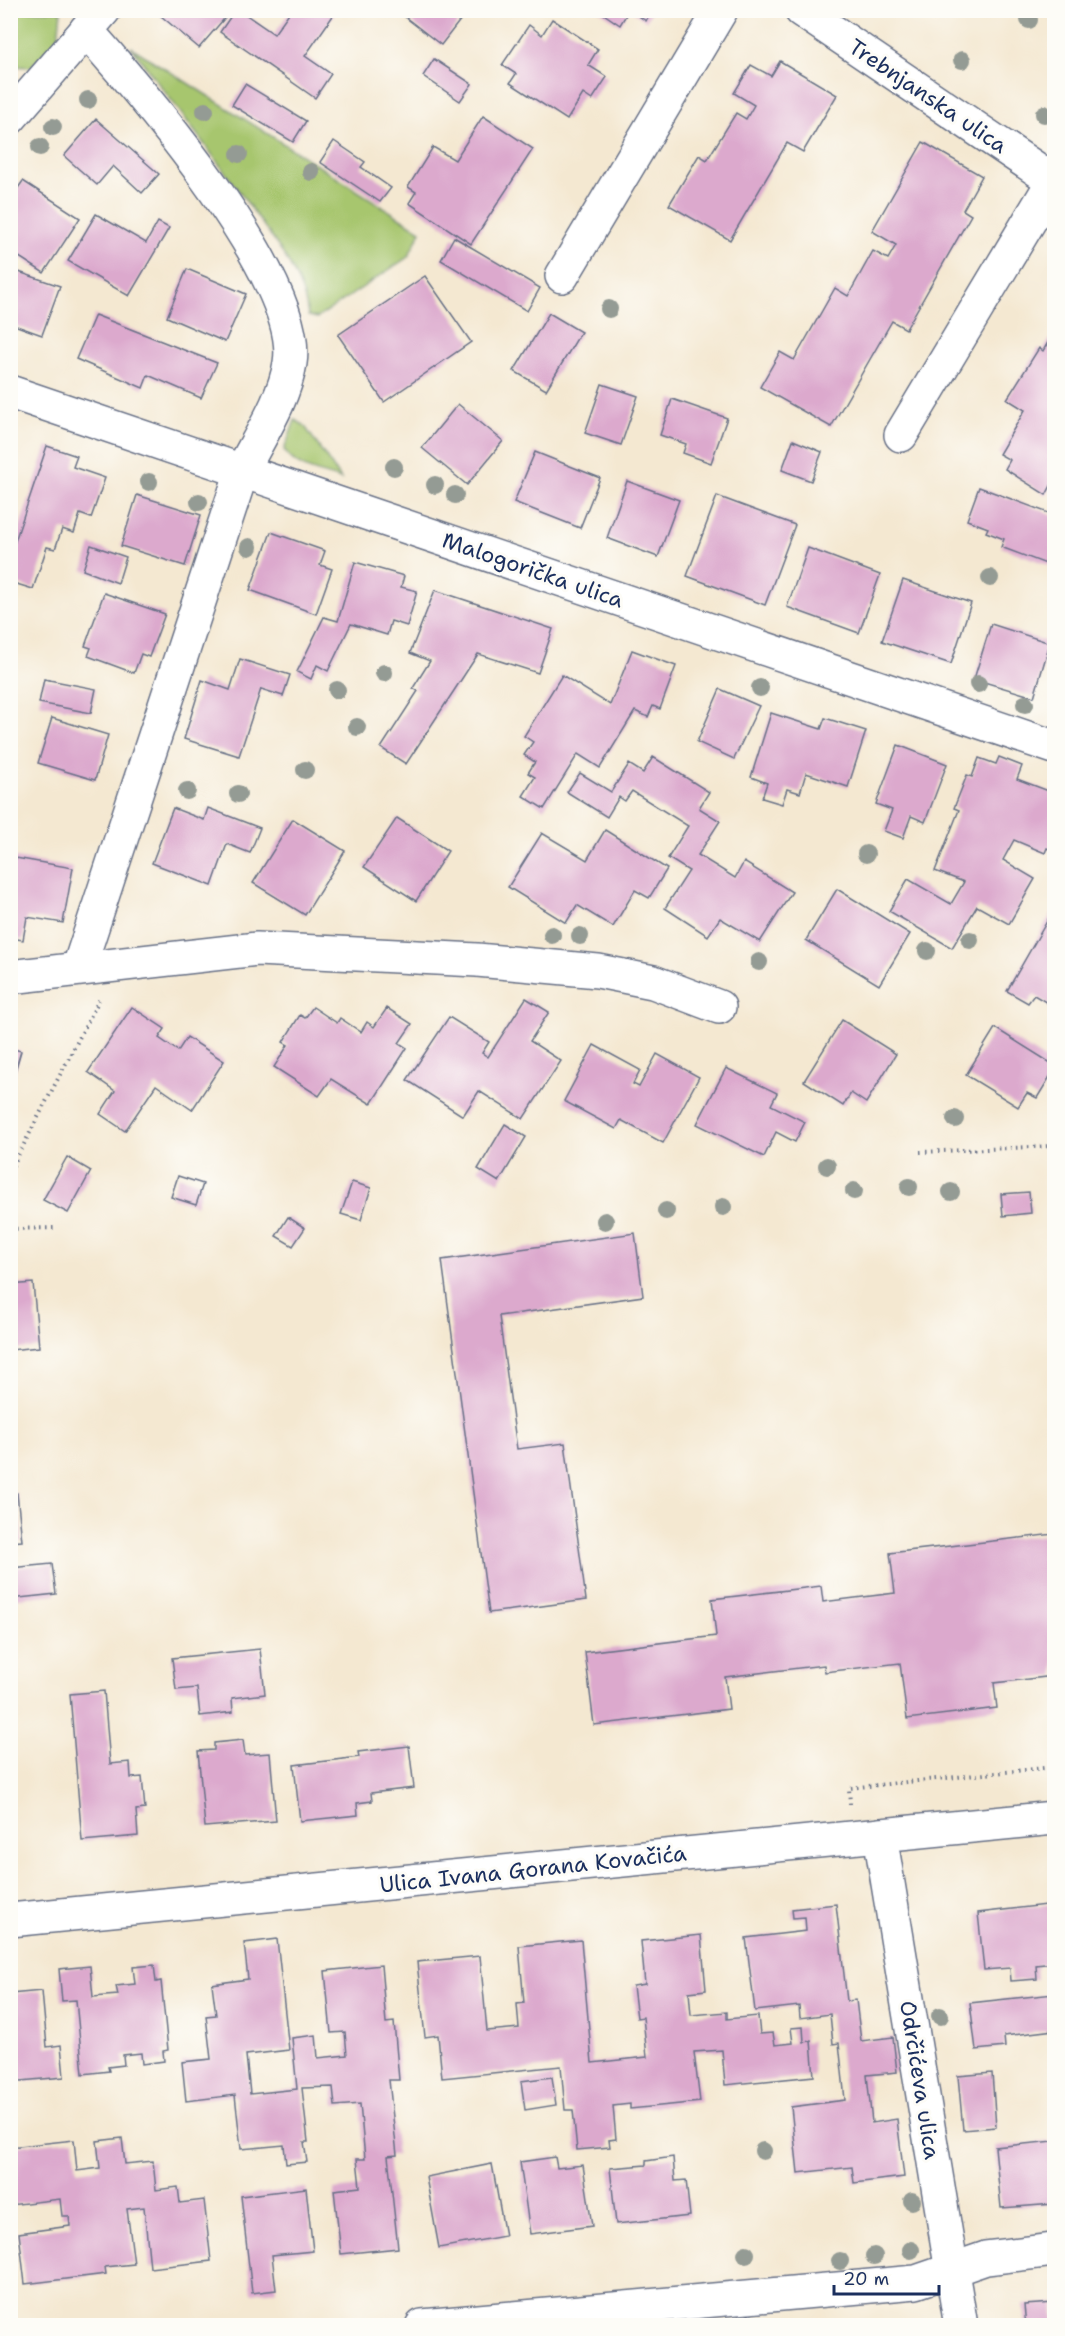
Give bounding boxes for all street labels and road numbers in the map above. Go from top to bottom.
street label: Trebnjanska ulica [843,32,1013,160]
street label: Malogorička ulica [439,525,628,615]
street label: Ulica Ivana Gorana Kovačića [378,1838,688,1900]
street label: Odrčićeva ulica [893,1999,947,2162]

